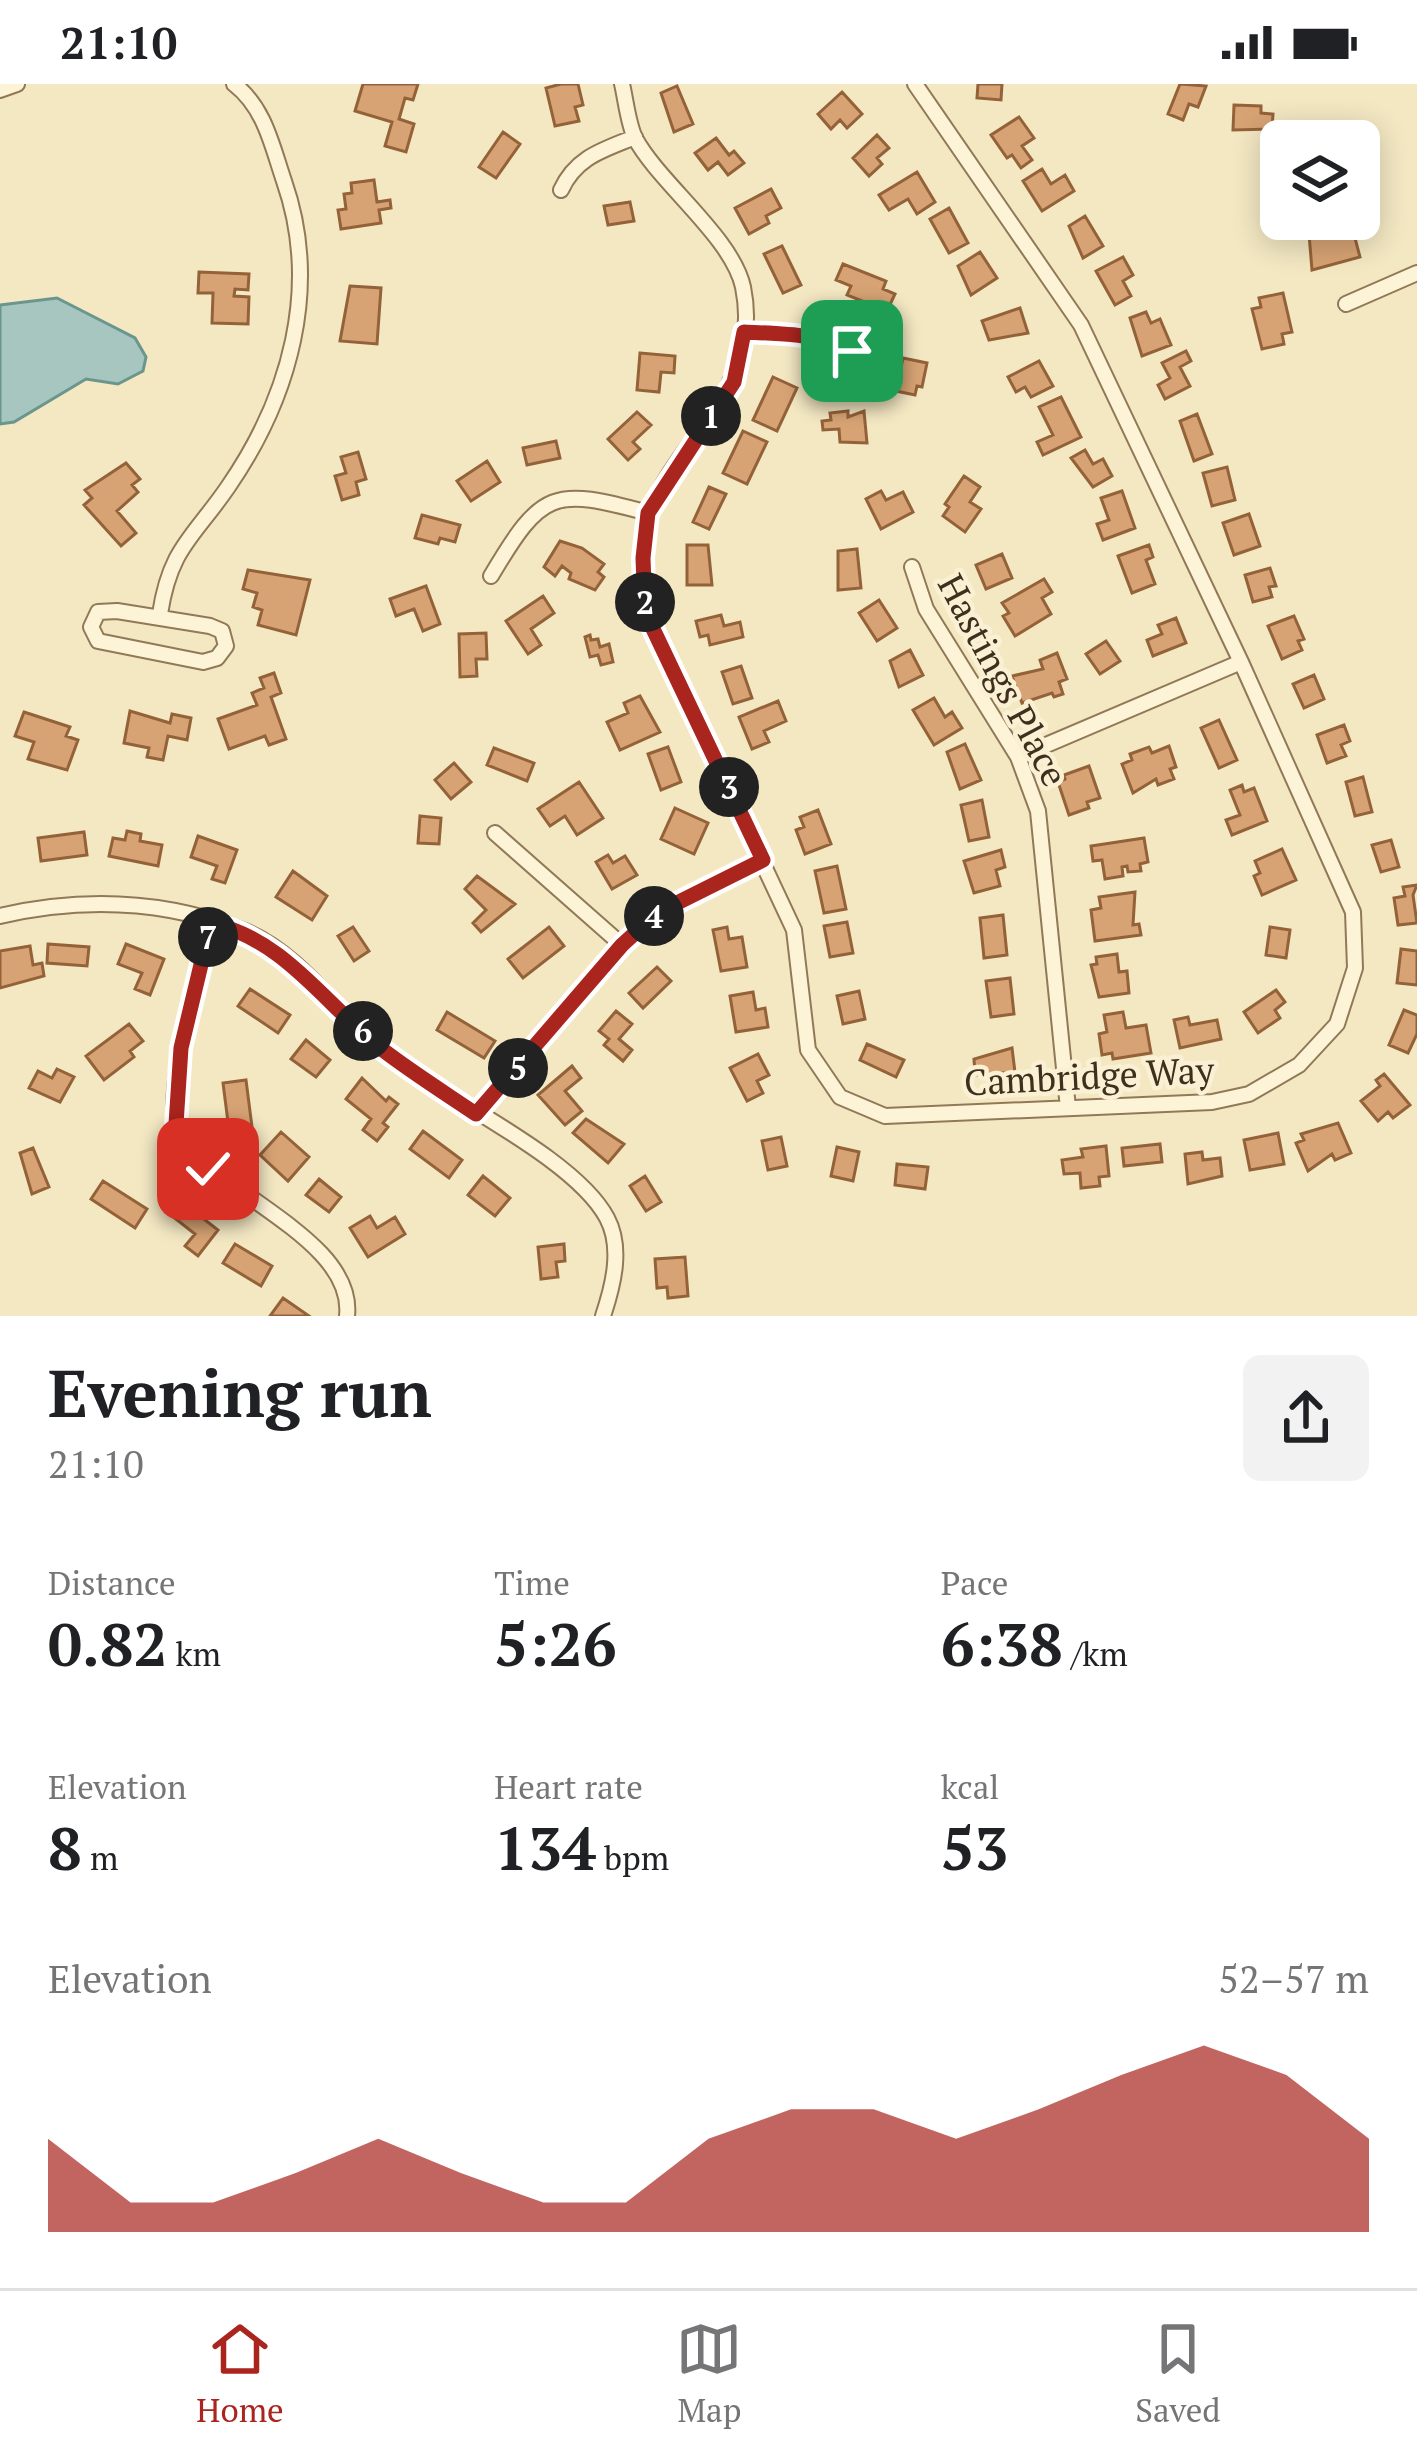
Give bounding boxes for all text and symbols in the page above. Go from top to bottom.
text: 21:10 [60,12,177,72]
map controls [1260,120,1380,240]
button: layers [1260,120,1380,240]
pin [801,300,903,402]
icon: arrive [819,318,885,384]
pin: 1 [681,386,741,446]
text: 1 [702,394,720,437]
street label: Hastings Place [928,566,1079,794]
pin: 2 [615,572,675,632]
text: 2 [636,580,654,623]
pin: 3 [699,757,759,817]
text: 3 [720,765,738,808]
pin: 4 [624,886,684,946]
text: 4 [645,894,663,937]
pin: 7 [178,907,238,967]
text: 7 [199,915,217,958]
pin: 6 [333,1001,393,1061]
text: 6 [354,1009,372,1052]
pin: 5 [488,1038,548,1098]
street label: Cambridge Way [963,1045,1216,1106]
text: 5 [509,1046,527,1089]
pin [157,1118,259,1220]
icon: check [175,1136,241,1202]
text: Evening run [48,1348,432,1436]
button: share [1243,1355,1369,1481]
text: 21:10 [48,1437,144,1489]
text: Distance [48,1561,175,1604]
text: Time [494,1561,570,1604]
text: Pace [941,1561,1008,1604]
text: 0.82 [48,1604,167,1683]
text: 5:26 [494,1604,617,1683]
text: 6:38 [941,1604,1063,1683]
text: km [167,1632,221,1675]
text: /km [1063,1632,1128,1675]
text: Elevation [48,1765,187,1808]
text: Heart rate [494,1765,643,1808]
text: kcal [941,1765,999,1808]
text: 8 [48,1808,82,1887]
text: 134 [494,1808,596,1887]
text: 53 [941,1808,1008,1887]
text: m [82,1836,118,1879]
text: bpm [596,1836,669,1879]
text: Elevation [48,1952,212,2004]
text: 52–57 m [1218,1952,1369,2004]
tab: Home [196,2316,284,2431]
tab: Map [676,2316,742,2431]
tab: Saved [1135,2316,1221,2431]

